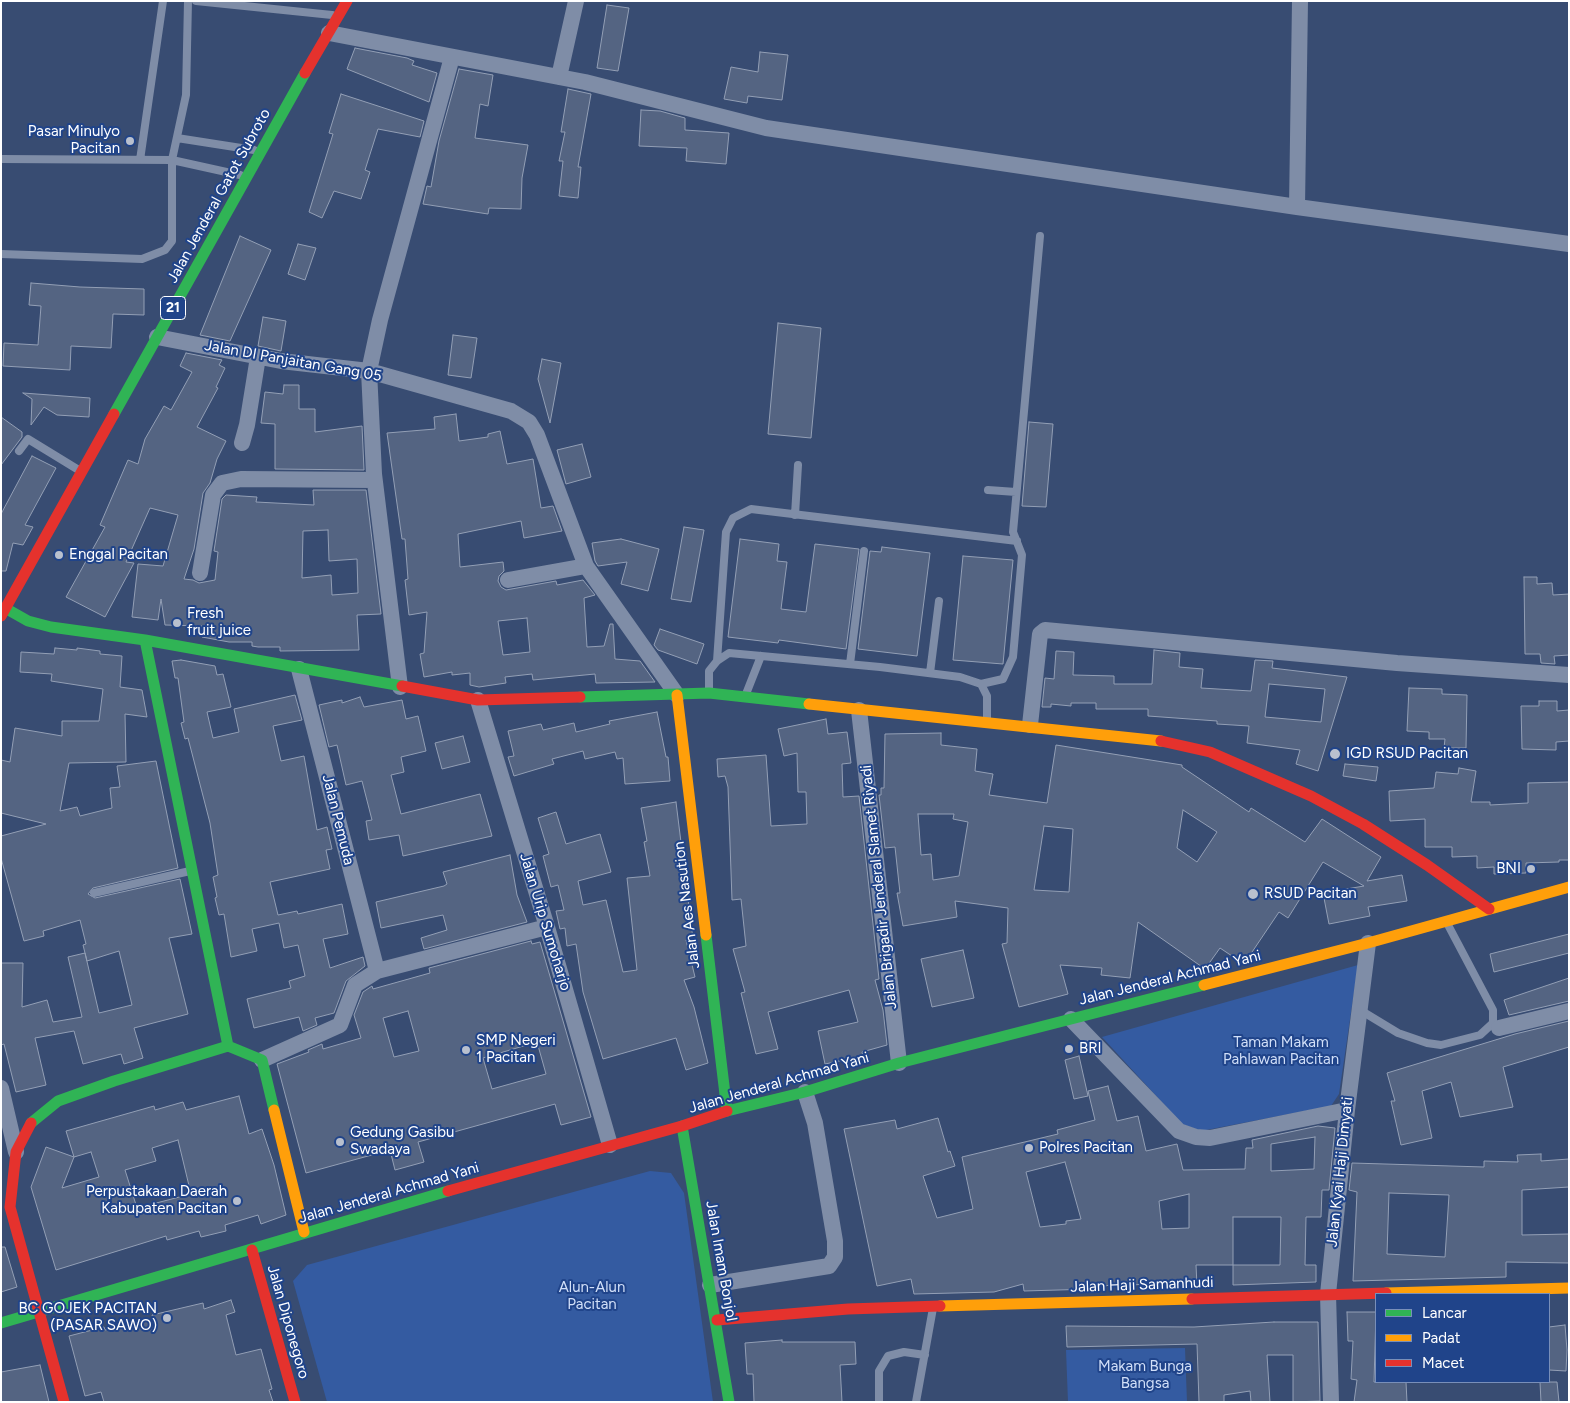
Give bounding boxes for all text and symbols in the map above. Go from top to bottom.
street label: Jalan Jenderal Gatot Subroto [163,106,275,286]
place label: Pasar Minulyo Pacitan [28,123,120,158]
marker: Pasar Minulyo Pacitan [124,135,136,147]
road number: 21 [160,296,186,320]
street label: Jalan DI Panjaitan Gang 05 [203,337,383,385]
place label: Enggal Pacitan [69,546,168,564]
marker: Enggal Pacitan [53,549,65,561]
place label: Fresh fruit juice [187,605,251,640]
marker: Fresh fruit juice [171,617,183,629]
place label: IGD RSUD Pacitan [1346,745,1468,763]
marker: IGD RSUD Pacitan [1328,747,1342,761]
street label: Jalan Brigadir Jenderal Slamet Riyadi [857,764,901,1010]
street label: Jalan Pemuda [318,773,358,867]
street label: Jalan Aes Nasution [670,840,704,970]
street label: Jalan Urip Sumoharjo [515,851,575,993]
place label: BNI [1496,860,1521,878]
marker: BNI [1525,863,1537,875]
place label: RSUD Pacitan [1264,885,1357,903]
marker: RSUD Pacitan [1246,887,1260,901]
street label: Jalan Jenderal Achmad Yani [1077,947,1263,1009]
place label: SMP Negeri 1 Pacitan [476,1032,556,1067]
park label: Taman Makam Pahlawan Pacitan [1223,1034,1339,1069]
place label: BRI [1079,1040,1102,1058]
marker: BRI [1063,1043,1075,1055]
marker: SMP Negeri 1 Pacitan [460,1044,472,1056]
street label: Jalan Jenderal Achmad Yani [687,1049,871,1117]
street label: Jalan Kyai Haji Dimyati [1323,1096,1357,1248]
place label: Gedung Gasibu Swadaya [350,1124,454,1159]
marker: Gedung Gasibu Swadaya [334,1136,346,1148]
place label: Polres Pacitan [1039,1139,1133,1157]
marker: Polres Pacitan [1023,1142,1035,1154]
street label: Jalan Jenderal Achmad Yani [297,1159,481,1227]
place label: Perpustakaan Daerah Kabupaten Pacitan [86,1183,227,1218]
marker: Perpustakaan Daerah Kabupaten Pacitan [231,1195,243,1207]
street label: Jalan Imam Bonjol [702,1200,740,1322]
street label: Jalan Diponegoro [263,1263,313,1381]
street label: Jalan Haji Samanhudi [1070,1274,1214,1296]
park label: Alun-Alun Pacitan [559,1279,625,1314]
legend [1375,1293,1550,1383]
place label: BC GOJEK PACITAN (PASAR SAWO) [18,1300,157,1335]
text: Lancar [1422,1304,1467,1322]
marker: BC GOJEK PACITAN (PASAR SAWO) [161,1312,173,1324]
text: Padat [1422,1329,1460,1347]
text: Macet [1422,1354,1464,1372]
park label: Makam Bunga Bangsa [1098,1358,1192,1393]

